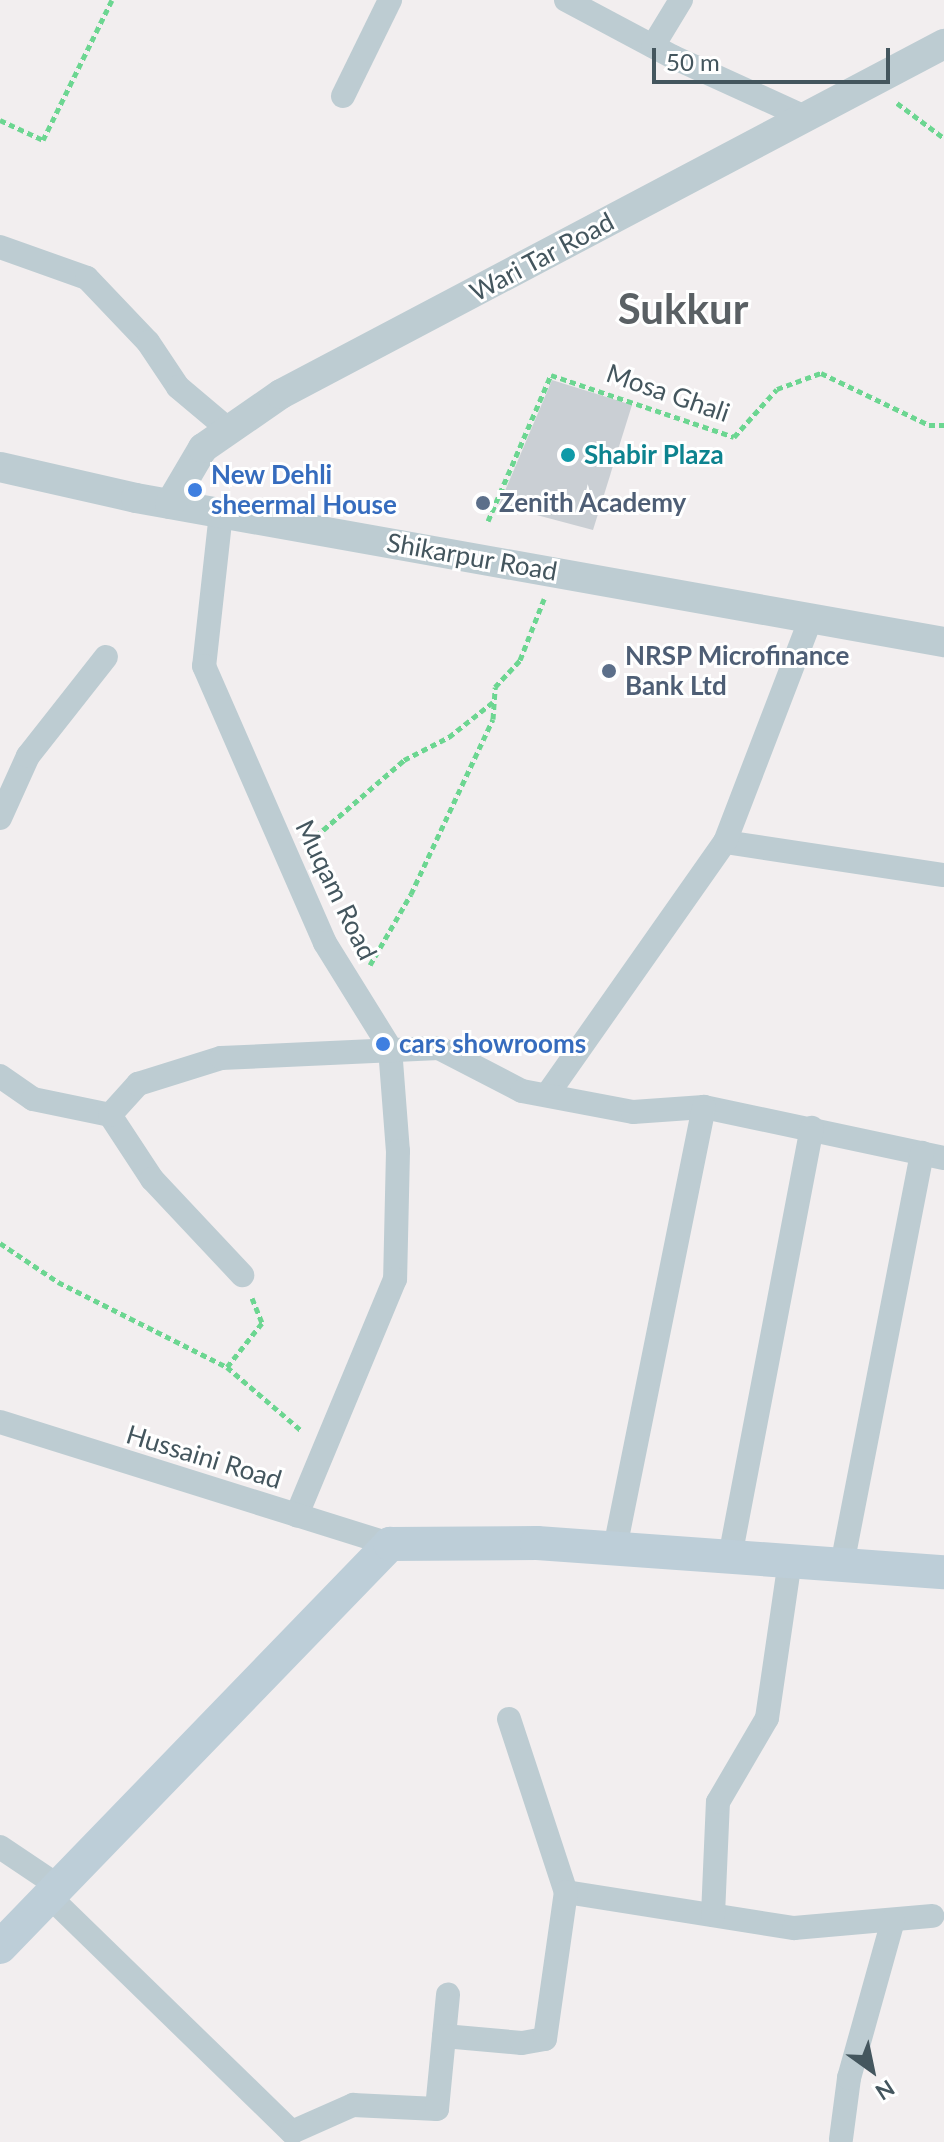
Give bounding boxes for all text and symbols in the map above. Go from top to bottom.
scale bar [656,32,894,82]
text: 50 m [666,47,720,76]
street label: Wari Tar Road [464,206,620,308]
district label: Sukkur [618,283,748,333]
street label: Mosa Ghali [602,357,734,429]
place label: Shabir Plaza [584,439,724,471]
marker: Shabir Plaza [559,446,577,464]
place label: New Dehli sheermal House [211,459,397,520]
marker: New Dehli sheermal House [186,481,204,499]
place label: Zenith Academy [499,487,687,519]
marker: Zenith Academy [474,494,492,512]
street label: Shikarpur Road [384,527,560,587]
place label: NRSP Microfinance Bank Ltd [625,640,850,702]
marker: NRSP Microfinance Bank Ltd [600,662,618,680]
street label: Muqam Road [289,815,383,965]
place label: cars showrooms [399,1028,586,1060]
marker: cars showrooms [374,1035,392,1053]
street label: Hussaini Road [123,1419,285,1495]
north arrow [832,2030,912,2110]
text: N [871,2075,900,2106]

